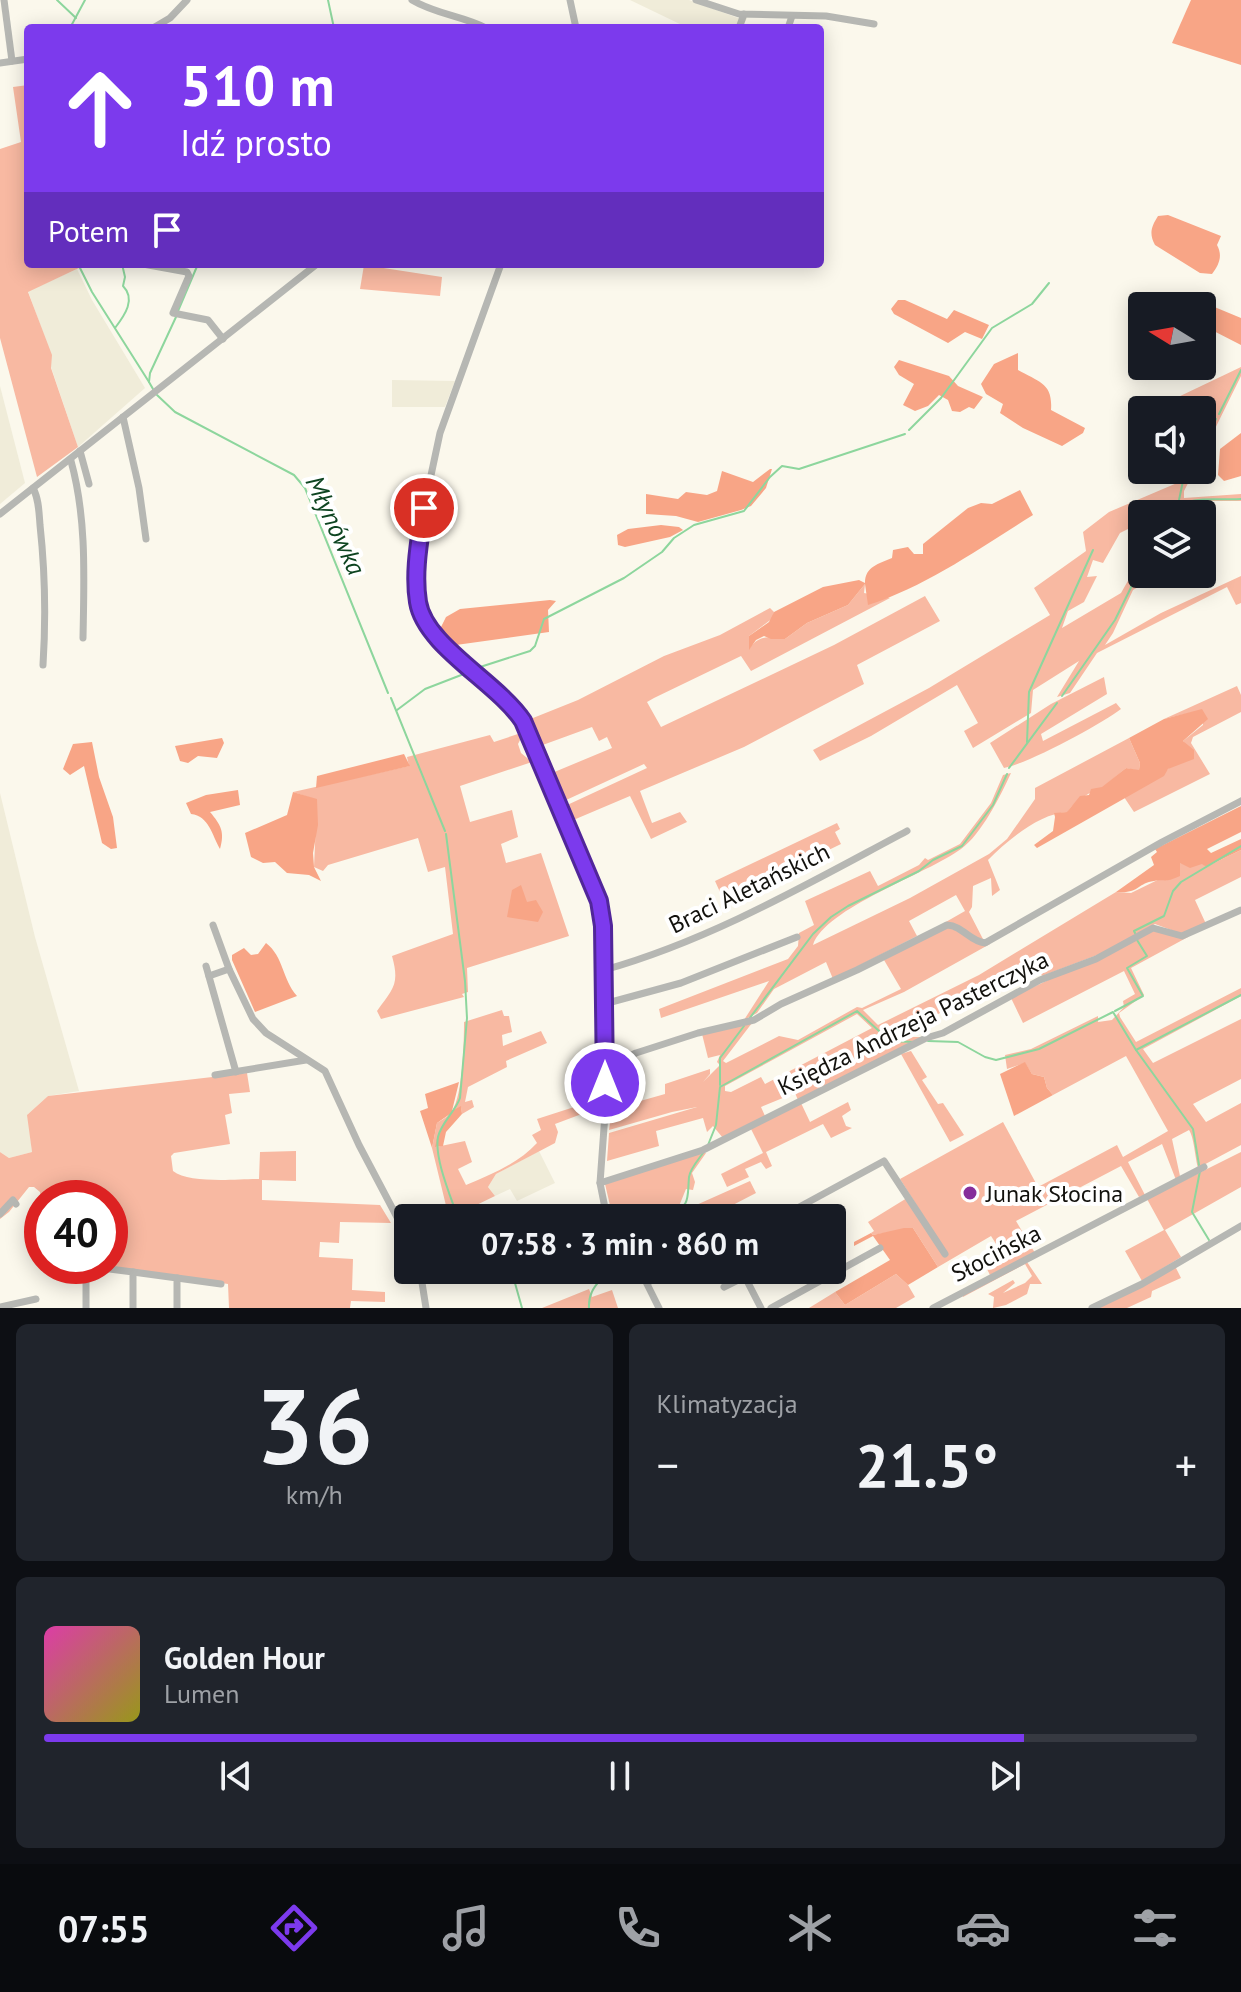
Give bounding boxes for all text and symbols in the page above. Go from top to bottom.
text: 510 m [180,49,335,121]
icon: ahead [48,56,152,160]
text: Idź prosto [180,119,332,166]
icon: arrive [145,208,189,252]
text: Potem [48,211,129,250]
north arrow [1128,292,1216,380]
map controls [1128,292,1216,588]
button: sound [1128,396,1216,484]
water label: Młynówka [299,470,373,580]
pin [390,474,458,542]
icon: arrive [402,486,446,530]
button: layers [1128,500,1216,588]
street label: Braci Aletańskich [663,836,835,940]
street label: Księdza Andrzeja Pasterczyka [772,944,1054,1102]
position arrow [563,1041,647,1125]
place label: Junak Słocina [985,1178,1123,1209]
speed limit sign: 40 [24,1180,128,1284]
marker: Junak Słocina [961,1184,979,1202]
street label: Słocińska [946,1217,1046,1289]
text: 07:58 · 3 min · 860 m [481,1224,759,1263]
text: 36 [255,1358,373,1493]
text: Klimatyzacja [657,1387,798,1420]
text: 21.5° [855,1426,998,1504]
text: − [657,1436,679,1493]
text: + [1175,1436,1197,1493]
text: km/h [286,1478,343,1511]
text: Golden Hour [164,1638,325,1677]
text: Lumen [164,1677,239,1710]
icon: previous [214,1754,258,1798]
icon: pause [598,1754,642,1798]
icon: next [983,1754,1027,1798]
icon: directions [266,1900,322,1956]
icon: music [438,1900,494,1956]
icon: phone [610,1900,666,1956]
icon: climate [782,1900,838,1956]
icon: car [955,1900,1011,1956]
icon: filters [1127,1900,1183,1956]
text: 07:55 [58,1905,149,1952]

